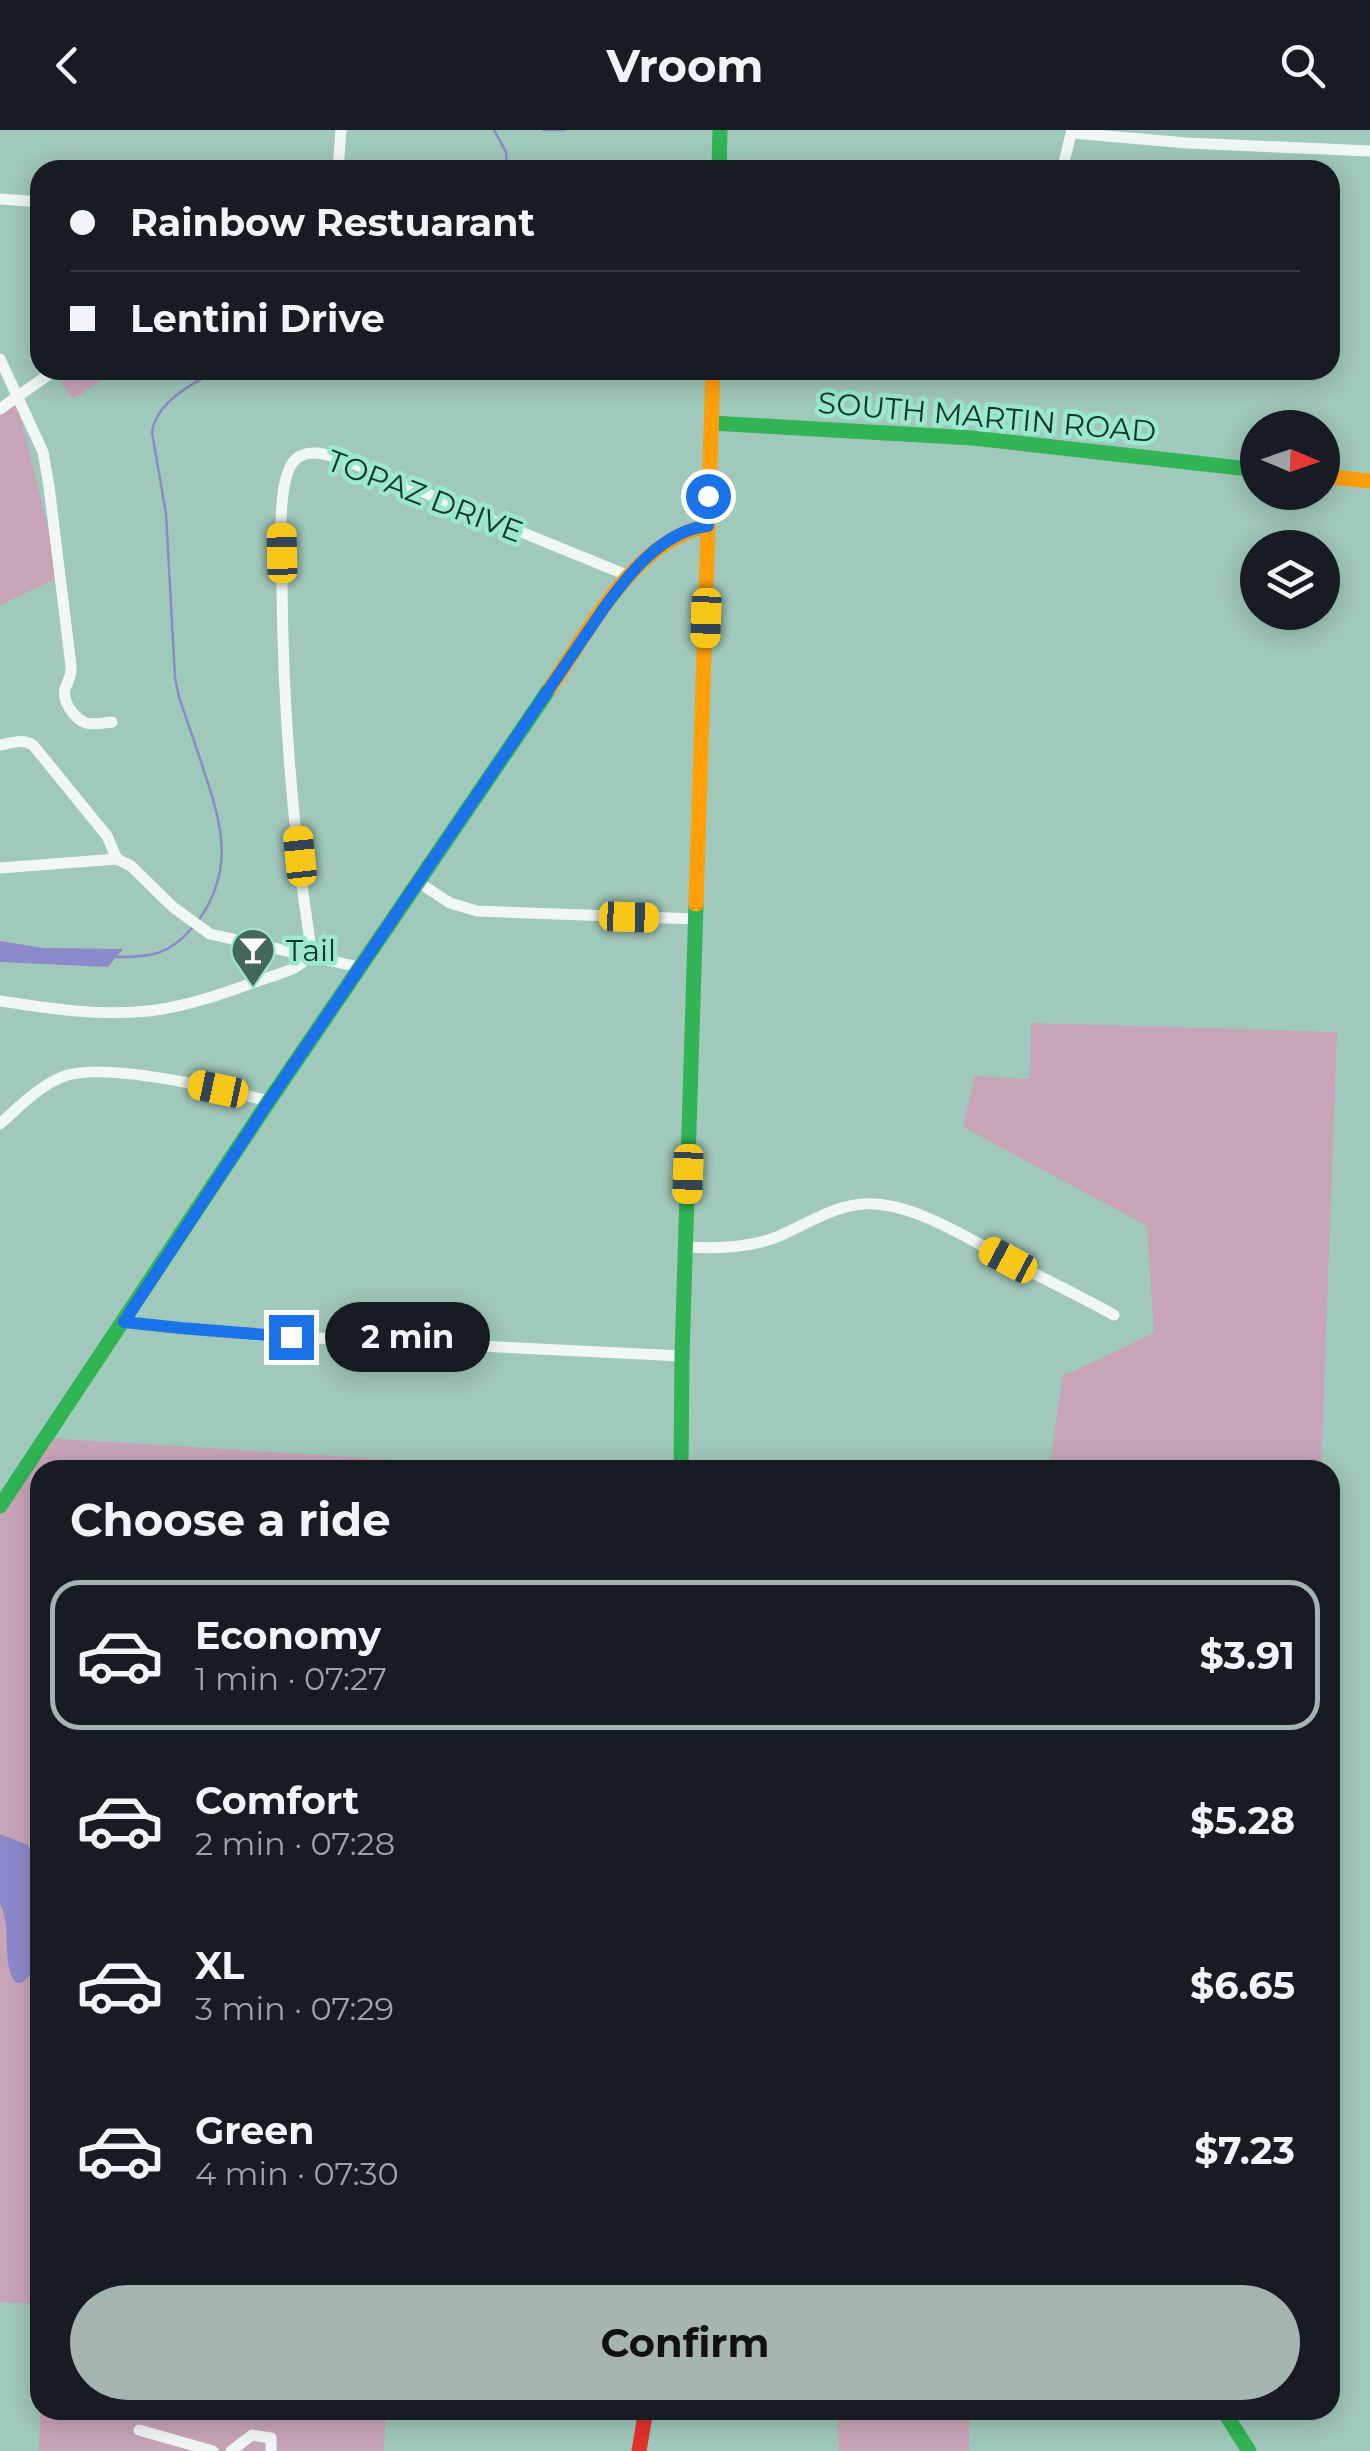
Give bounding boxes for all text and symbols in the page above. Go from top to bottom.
icon: back [40,38,95,93]
text: Vroom [606,38,764,93]
icon: search [1275,38,1330,93]
text: Rainbow Restuarant [130,199,535,246]
text: Lentini Drive [130,295,385,342]
street label: SOUTH MARTIN ROAD [816,384,1158,450]
north arrow [1240,410,1340,510]
map controls [1240,410,1340,630]
street label: TOPAZ DRIVE [322,442,528,550]
route start [686,474,731,519]
car [266,523,298,583]
button: layers [1240,530,1340,630]
car [690,587,722,649]
car [282,825,318,887]
car [598,901,660,933]
bar icon: Tail [230,927,276,988]
place label: Tail [286,932,336,969]
car [186,1068,250,1110]
car [672,1143,704,1205]
car [974,1233,1042,1287]
callout: 2 min [326,1302,491,1372]
route end [269,1315,314,1360]
text: 2 min [361,1317,454,1356]
text: Choose a ride [70,1492,391,1547]
icon: car [75,1610,165,1700]
text: Economy [195,1612,381,1659]
text: $3.91 [1199,1632,1295,1679]
text: 1 min · 07:27 [195,1659,387,1698]
icon: car [75,1775,165,1865]
text: Comfort [195,1777,359,1824]
text: $5.28 [1190,1797,1295,1844]
text: 2 min · 07:28 [195,1824,395,1863]
icon: car [75,1940,165,2030]
text: XL [195,1942,244,1989]
text: $6.65 [1190,1962,1295,2009]
text: 3 min · 07:29 [195,1989,394,2028]
icon: car [75,2105,165,2195]
text: Green [195,2107,315,2154]
text: $7.23 [1194,2127,1295,2174]
text: 4 min · 07:30 [195,2154,399,2193]
button: Confirm [70,2285,1300,2400]

